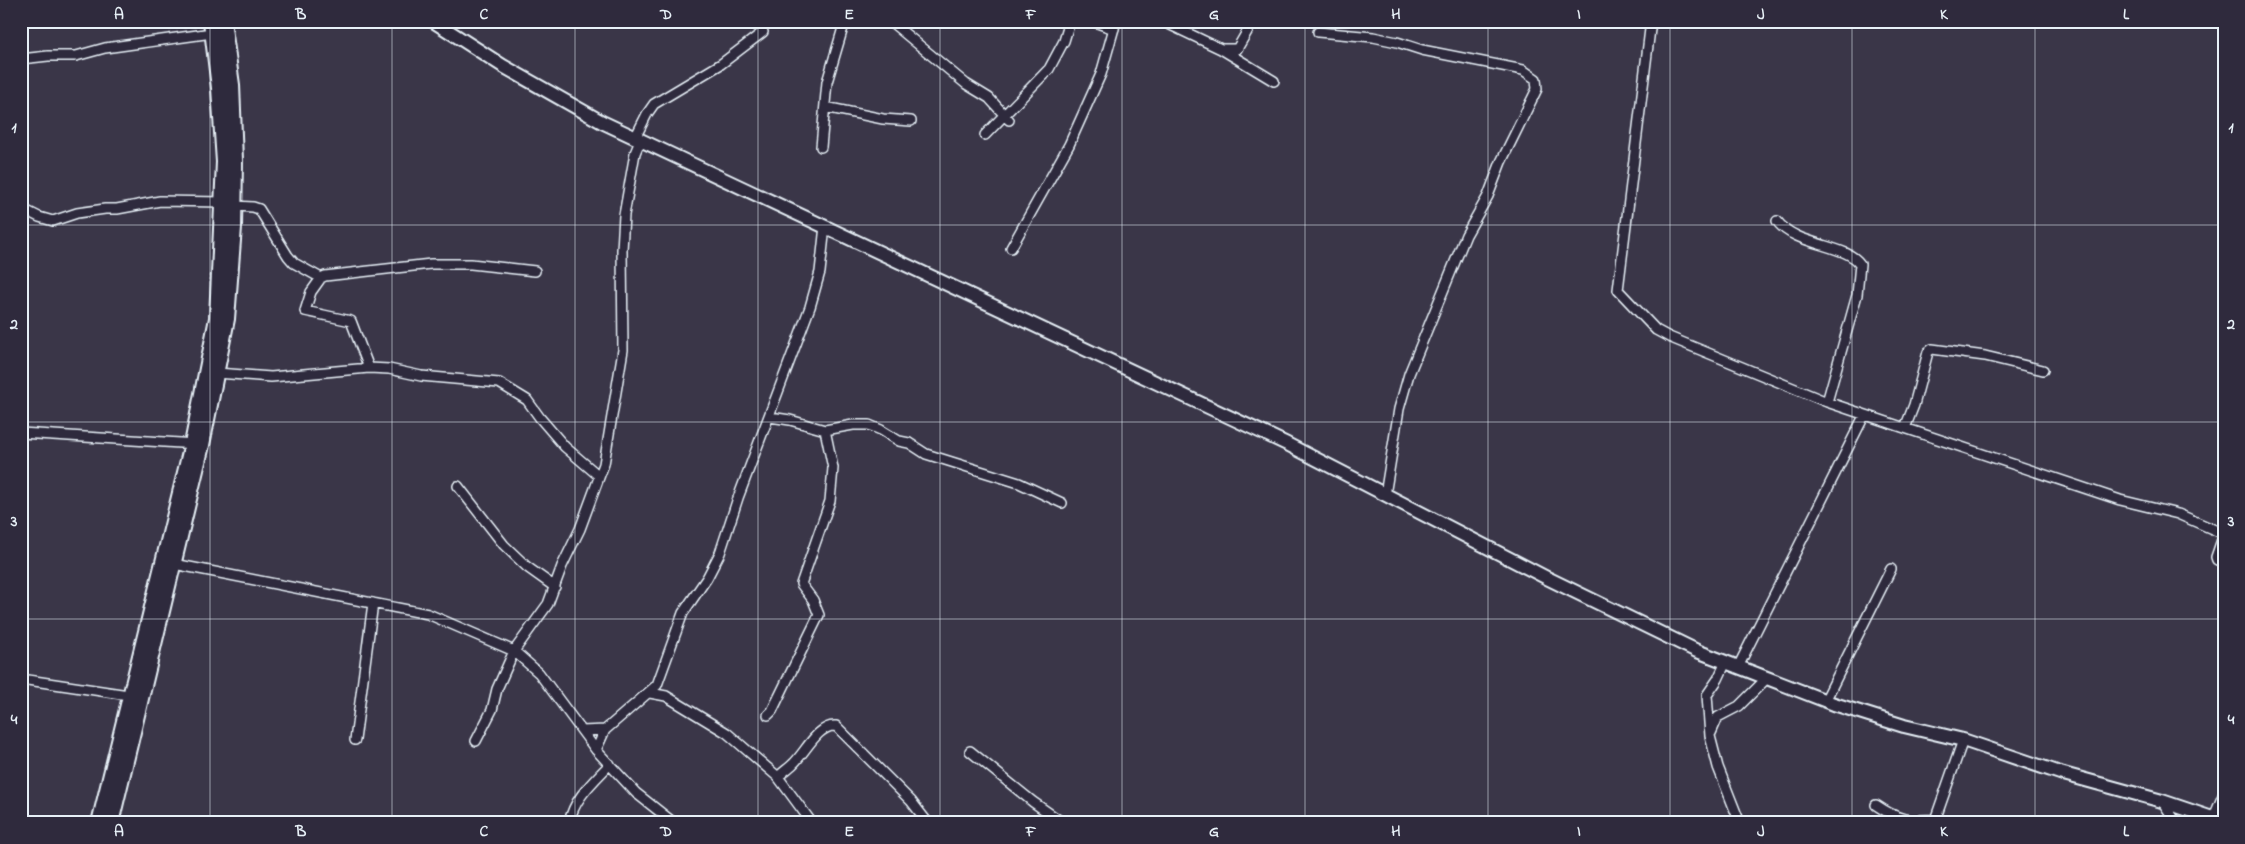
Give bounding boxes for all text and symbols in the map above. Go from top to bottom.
text: A [114,3,124,27]
text: B [295,3,307,27]
text: C [480,3,489,27]
text: D [659,3,672,27]
text: E [844,3,854,27]
text: F [1025,3,1037,27]
text: G [1209,3,1219,27]
text: H [1391,3,1401,27]
text: I [1577,3,1581,27]
text: J [1757,3,1765,27]
text: K [1940,3,1949,27]
text: L [2123,3,2130,27]
text: 1 [11,116,17,140]
text: 1 [2228,116,2234,140]
text: 2 [9,313,18,337]
text: 2 [2226,313,2235,337]
text: 3 [10,510,18,534]
text: 3 [2227,510,2235,534]
text: 4 [10,708,18,732]
text: 4 [2227,708,2235,732]
text: A [114,820,124,844]
text: B [295,820,307,844]
text: C [480,820,489,844]
text: D [659,820,672,844]
text: E [844,820,854,844]
text: F [1025,820,1037,844]
text: G [1209,820,1219,844]
text: H [1391,820,1401,844]
text: I [1577,820,1581,844]
text: J [1757,820,1765,844]
text: K [1940,820,1949,844]
text: L [2123,820,2130,844]

